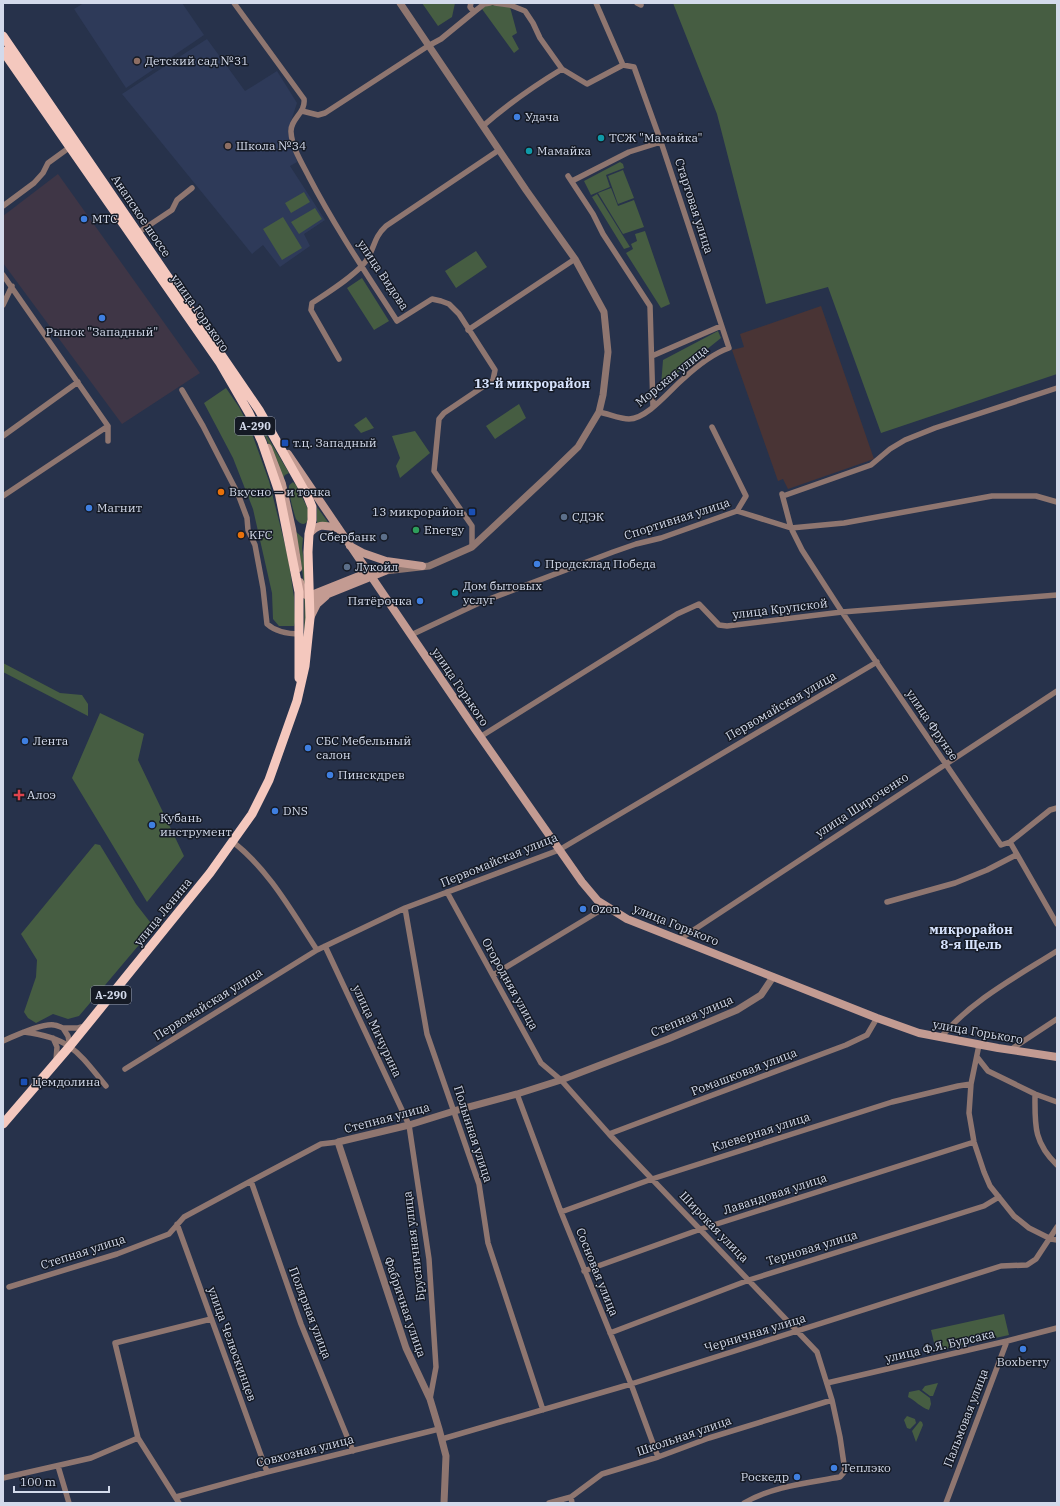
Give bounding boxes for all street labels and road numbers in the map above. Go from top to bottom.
street label: Стартовая улица [672,156,717,256]
street label: Анапское шоссе [108,172,174,260]
street label: улица Видова [354,237,413,313]
street label: улица Горького [168,271,233,355]
street label: Морская улица [632,341,712,410]
road number: А-290 [235,417,275,435]
street label: Спортивная улица [622,494,732,543]
street label: улица Крупской [731,595,828,622]
street label: улица Горького [429,645,492,729]
street label: Первомайская улица [723,668,839,743]
street label: улица Фрунзе [903,686,962,763]
street label: улица Широченко [812,769,911,840]
street label: Первомайская улица [438,829,560,890]
street label: улица Ленина [131,874,195,949]
street label: улица Горького [631,900,722,949]
street label: Огородняя улица [479,935,542,1033]
street label: Первомайская улица [151,964,265,1043]
street label: улица Мичурина [349,982,406,1080]
road number: А-290 [91,986,131,1004]
street label: Степная улица [648,991,736,1040]
street label: улица Горького [932,1016,1025,1047]
street label: Ромашковая улица [689,1044,799,1099]
street label: Полынная улица [451,1084,496,1185]
street label: Степная улица [342,1099,432,1136]
street label: Клеверная улица [710,1108,812,1154]
street label: Лавандовая улица [721,1169,829,1217]
street label: Широкая улица [677,1188,752,1266]
street label: Брусничная улица [399,1190,428,1302]
street label: Сосновая улица [573,1225,622,1319]
street label: Терновая улица [765,1226,860,1268]
street label: Степная улица [39,1231,127,1272]
street label: Фабричная улица [381,1255,430,1360]
street label: Полярная улица [286,1265,335,1361]
street label: улица Челюскинцев [205,1285,260,1403]
street label: Черничная улица [702,1310,808,1355]
street label: улица Ф.Я. Бурсака [884,1326,997,1365]
street label: Пальмовая улица [940,1366,991,1469]
street label: Школьная улица [634,1412,734,1459]
street label: Совхозная улица [254,1431,356,1470]

